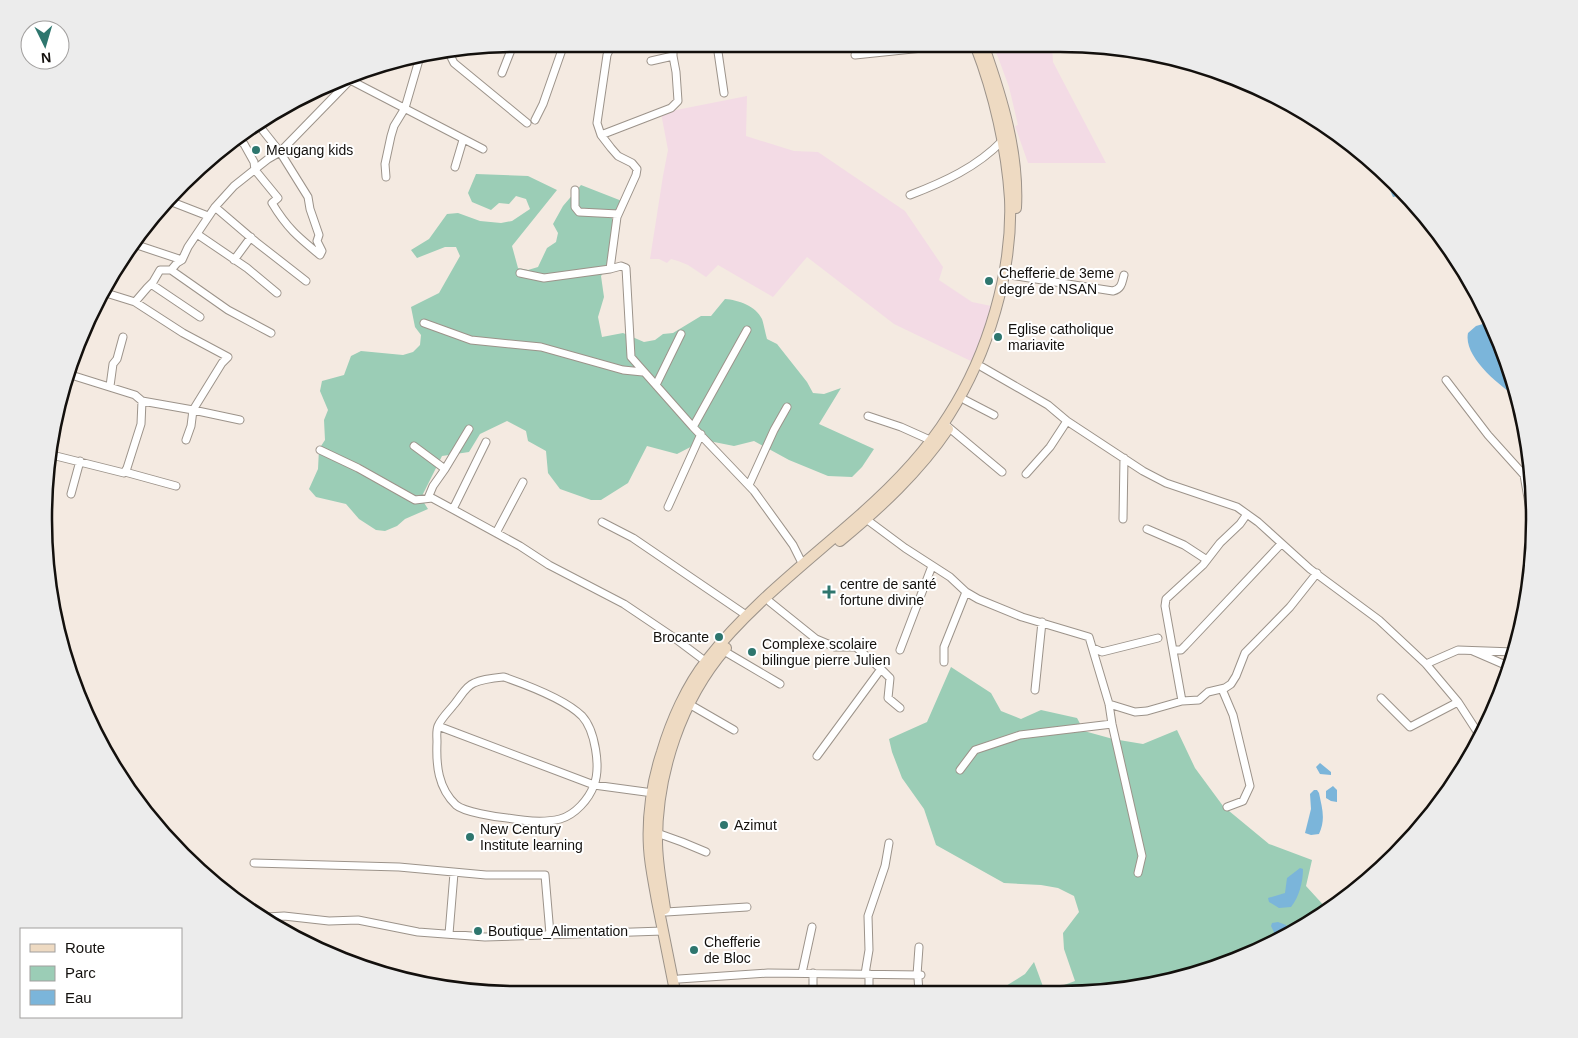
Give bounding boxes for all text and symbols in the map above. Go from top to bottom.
north arrow [20,20,70,70]
text: N [40,50,52,66]
place label: Meugang kids [266,142,353,158]
marker: Meugang kids [250,144,262,156]
place label: Chefferie de 3eme degré de NSAN [999,265,1114,297]
marker: Chefferie de 3eme degré de NSAN [983,275,995,287]
place label: Eglise catholique mariavite [1008,321,1114,353]
marker: Eglise catholique mariavite [992,331,1004,343]
place label: centre de santé fortune divine [840,576,937,608]
marker: centre de santé fortune divine [822,585,836,599]
place label: Brocante [653,629,709,645]
marker: Brocante [713,631,725,643]
place label: Complexe scolaire bilingue pierre Julien [762,636,890,668]
marker: Complexe scolaire bilingue pierre Julien [746,646,758,658]
place label: Azimut [734,817,777,833]
marker: Azimut [718,819,730,831]
place label: New Century Institute learning [480,821,583,853]
marker: New Century Institute learning [464,831,476,843]
place label: Boutique_Alimentation [488,923,628,939]
marker: Boutique_Alimentation [472,925,484,937]
legend [20,928,182,1018]
place label: Chefferie de Bloc [704,934,761,966]
text: Route [65,939,105,956]
marker: Chefferie de Bloc [688,944,700,956]
text: Parc [65,964,96,981]
text: Eau [65,989,92,1006]

